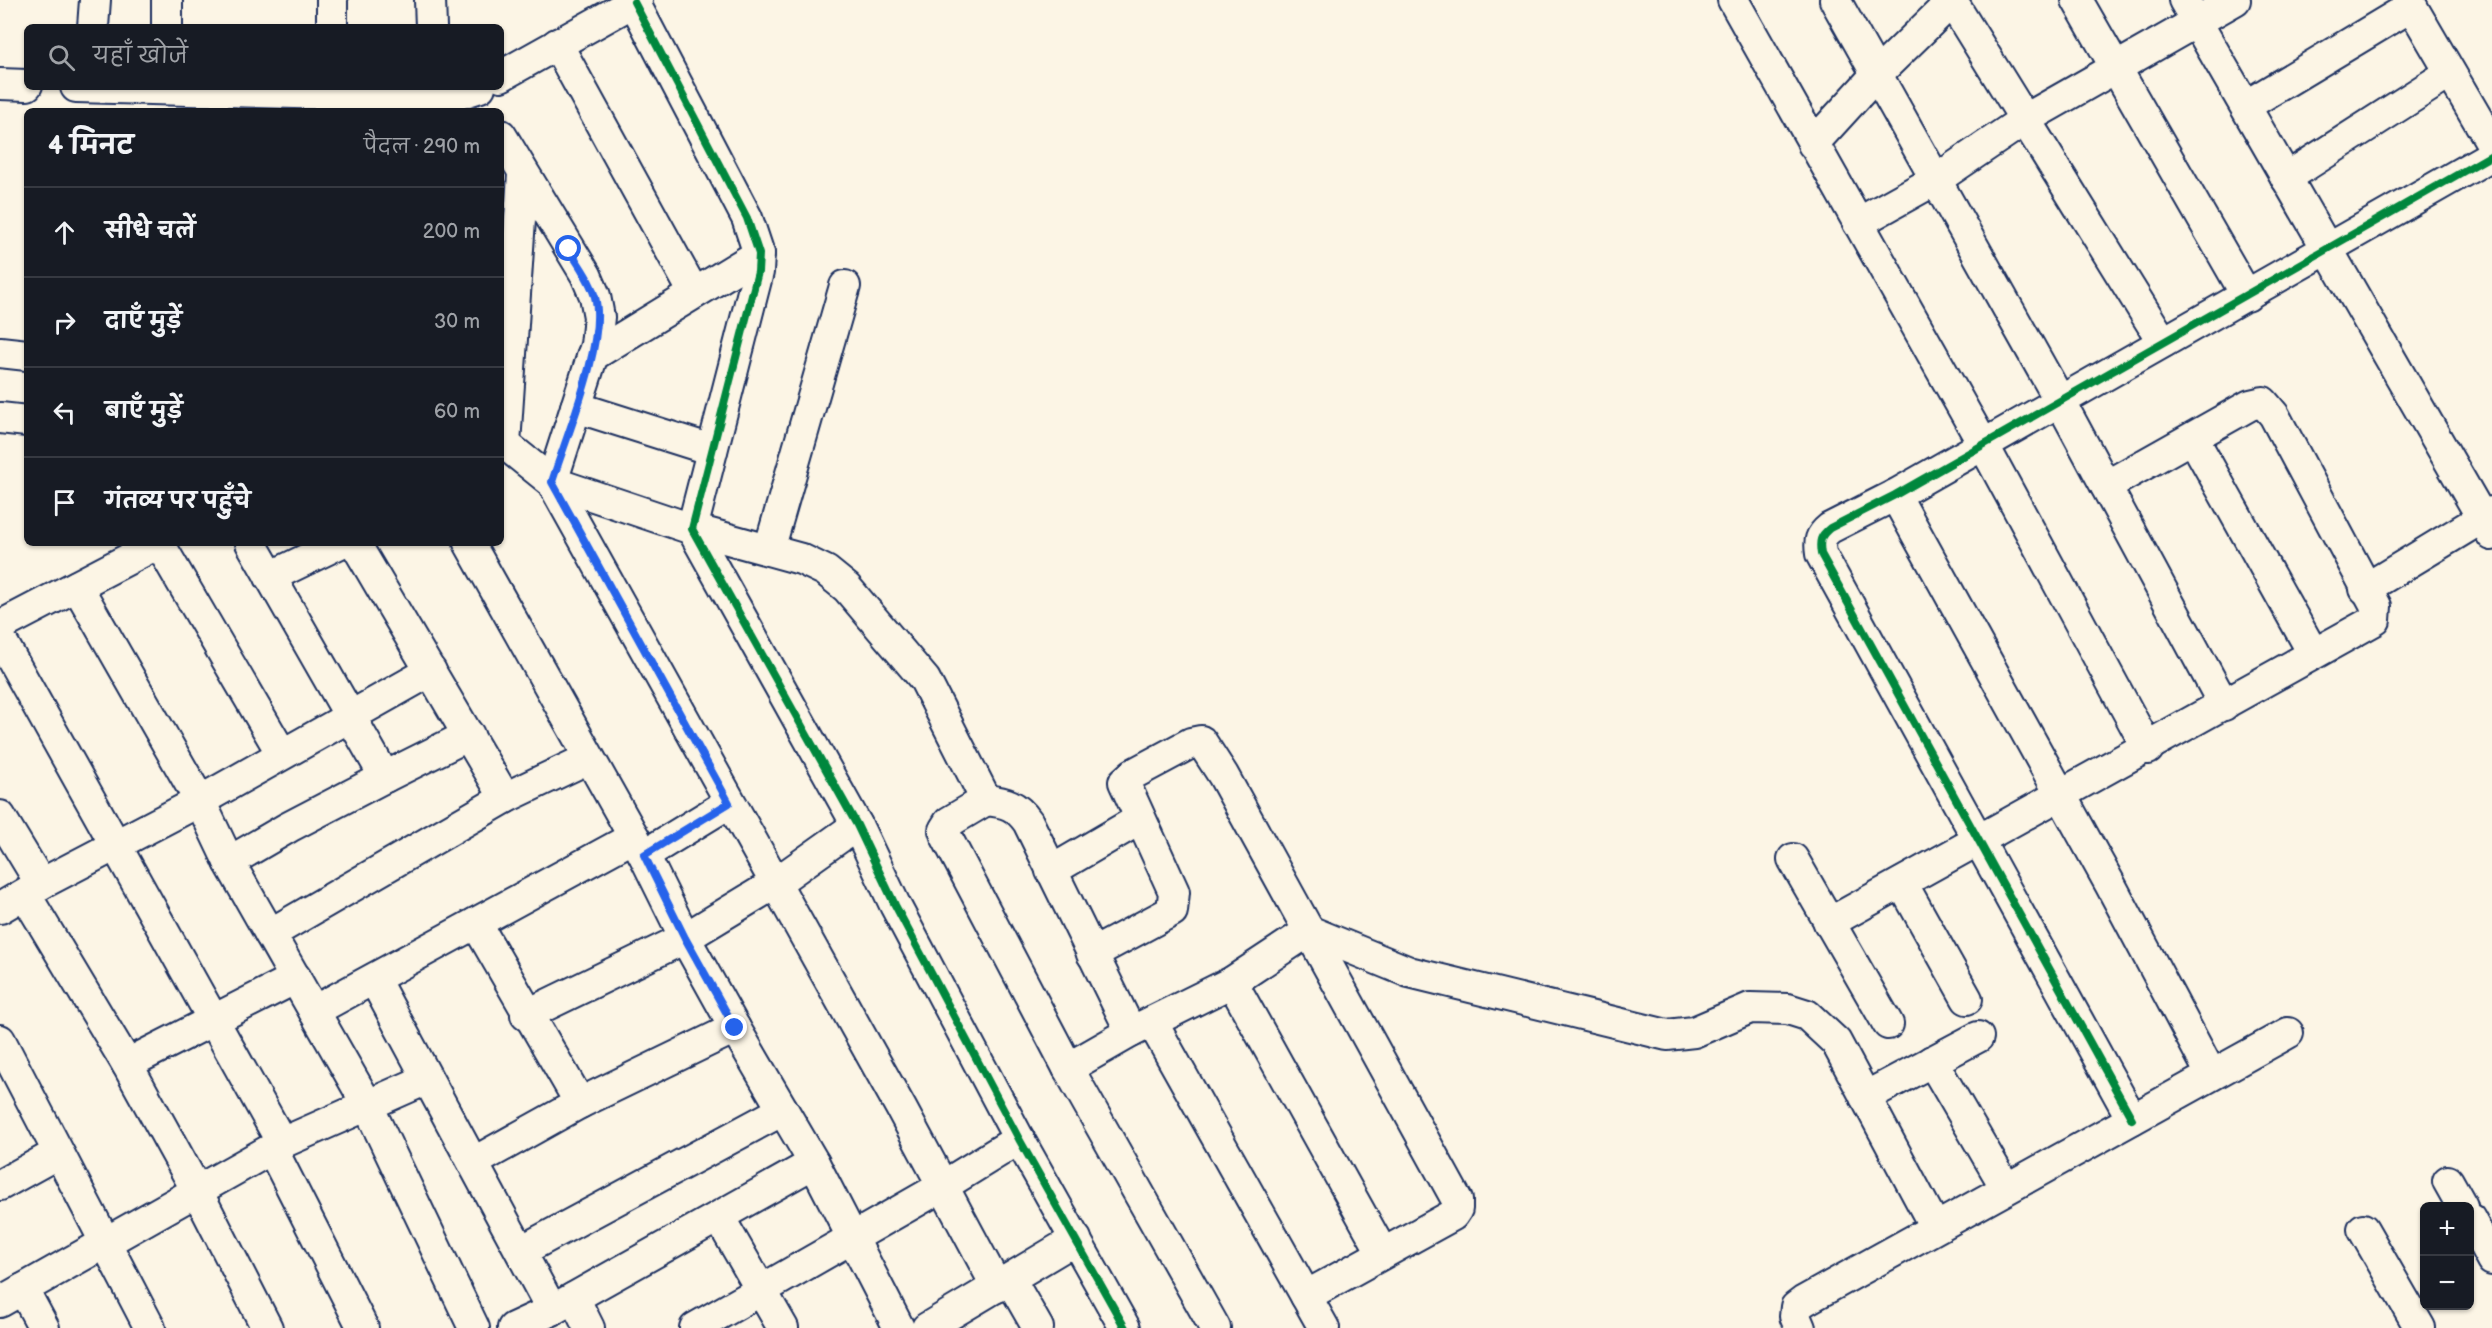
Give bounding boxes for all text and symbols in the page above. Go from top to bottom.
search box [24,24,504,90]
icon: search [45,41,78,74]
text: यहाँ खोजें [93,43,188,70]
text: 4 मिनट [48,131,133,162]
text: पैदल · 290 m [364,135,480,159]
icon: ahead [48,216,81,249]
text: सीधे चलें [105,218,195,245]
text: 200 m [423,220,480,244]
route start [555,235,581,261]
icon: right [48,306,81,339]
text: दाएँ मुड़ें [105,308,182,335]
text: 30 m [434,310,480,334]
icon: left [48,396,81,429]
text: बाएँ मुड़ें [105,398,183,425]
text: 60 m [434,400,480,424]
icon: arrive [48,486,81,519]
text: गंतव्य पर पहुँचे [105,488,251,515]
route end [721,1014,747,1040]
map controls [2420,1202,2474,1310]
button: + [2420,1202,2474,1256]
button: − [2420,1256,2474,1310]

